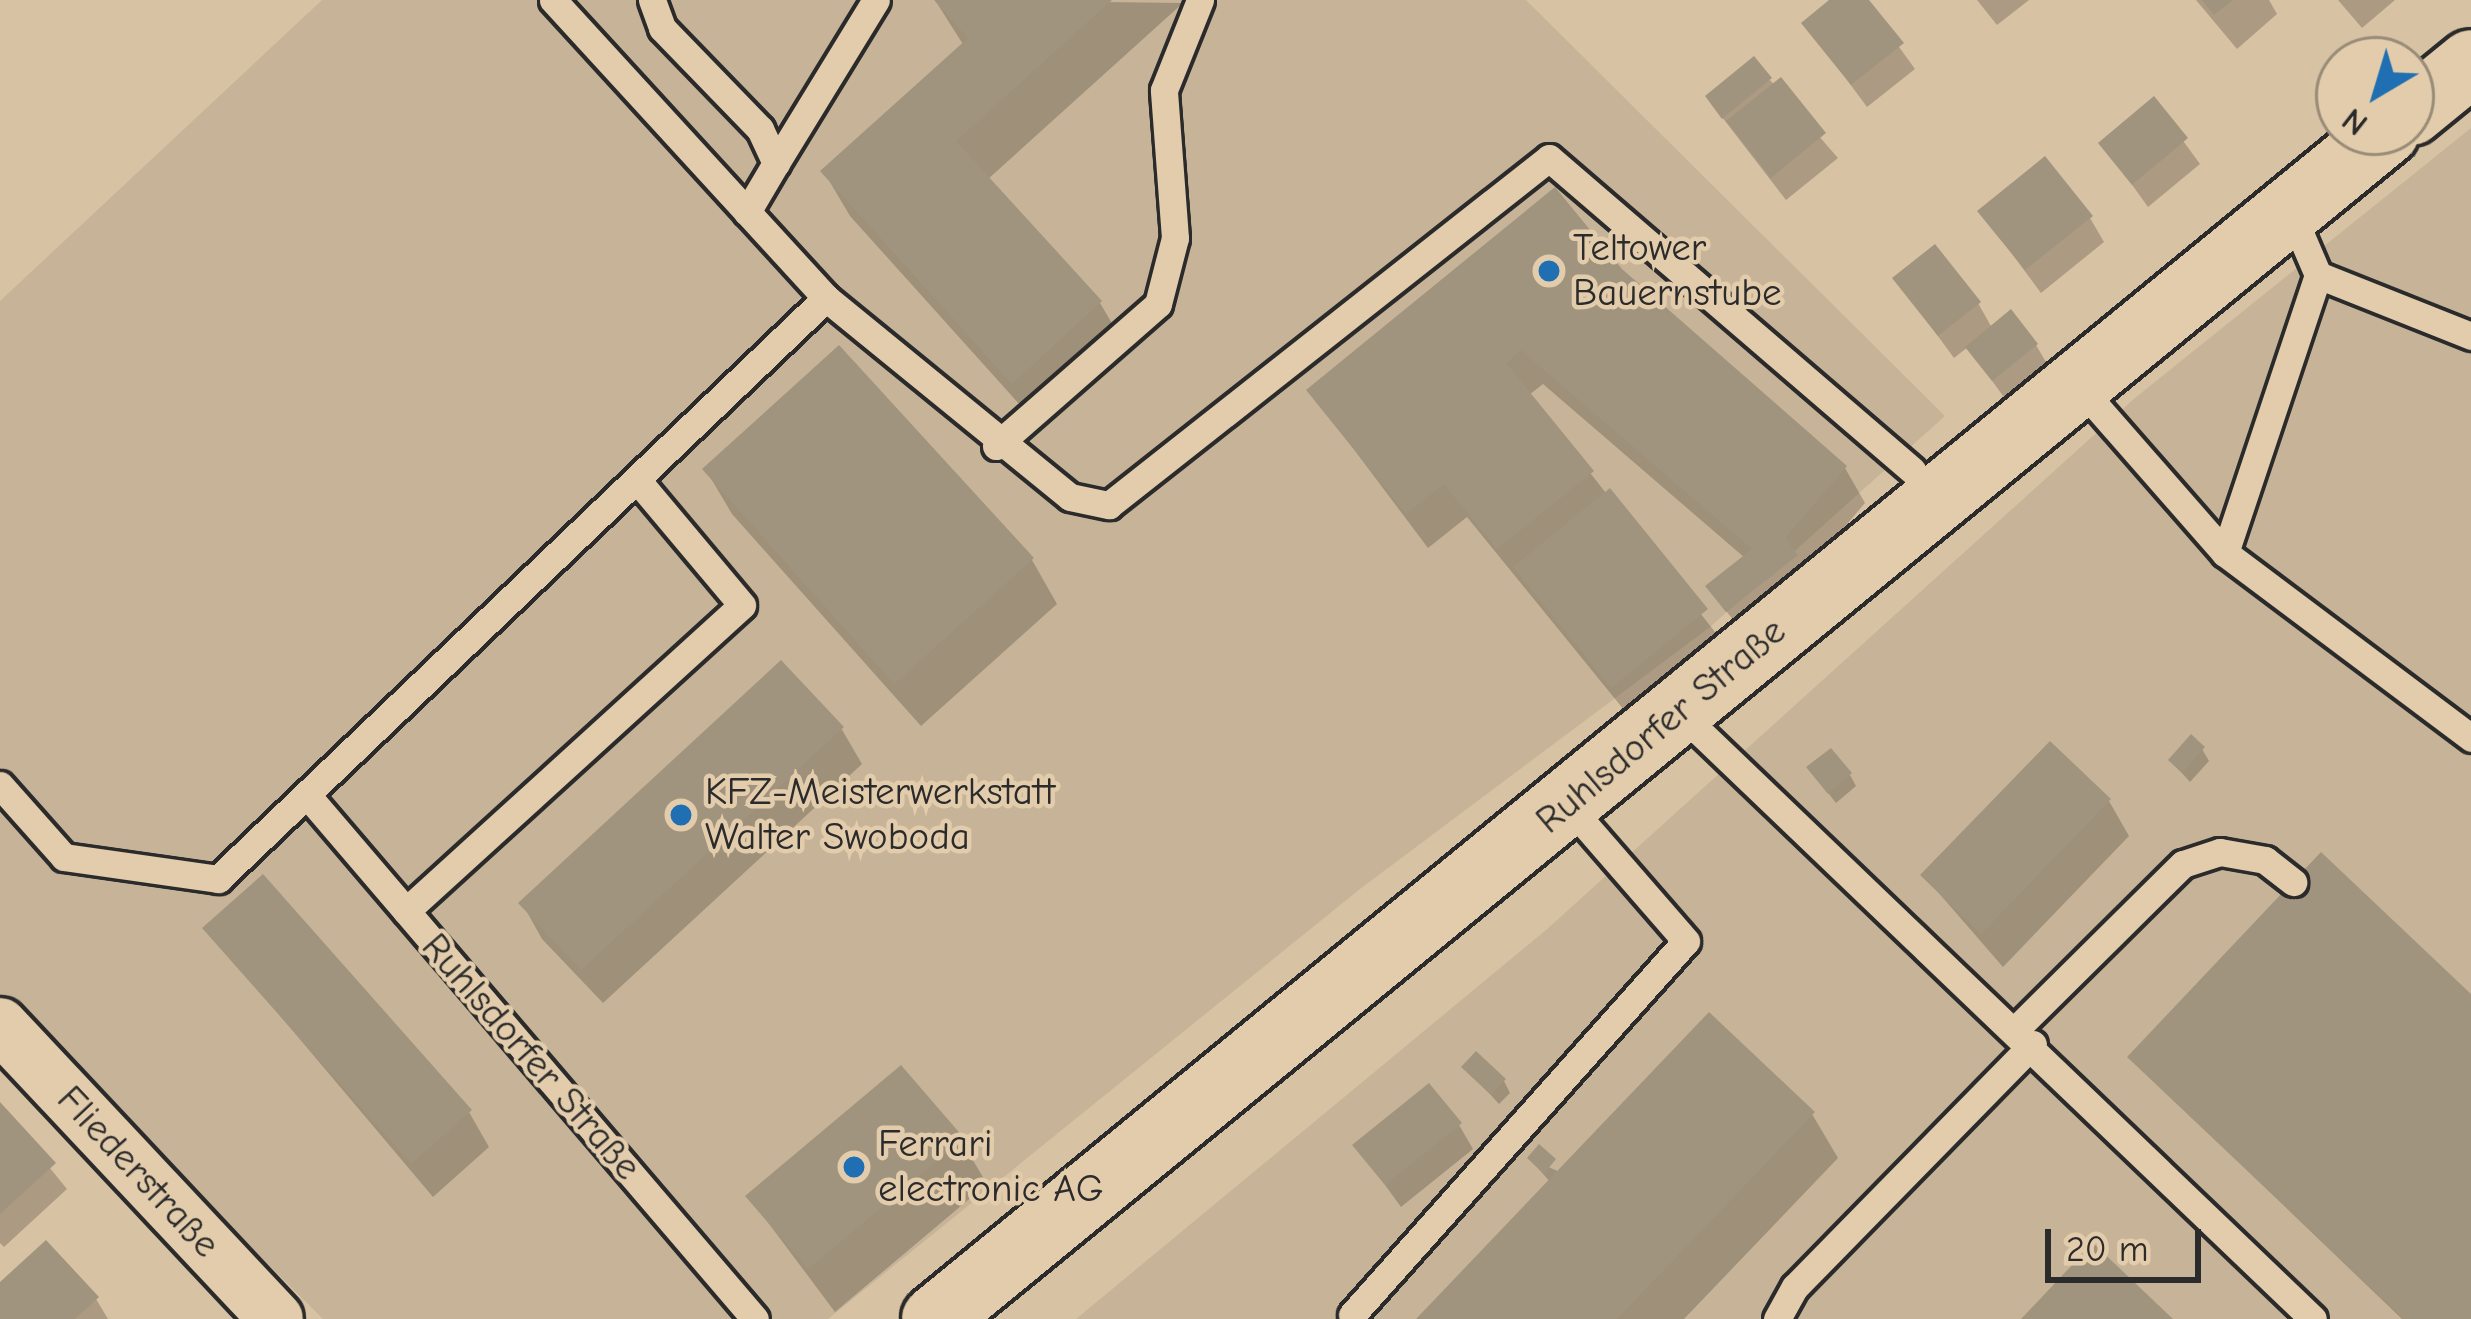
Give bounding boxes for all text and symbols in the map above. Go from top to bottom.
north arrow [2315,36,2435,156]
text: N [2335,100,2375,144]
place label: Teltower Bauernstube [1573,226,1782,317]
marker: Teltower Bauernstube [1536,258,1562,284]
street label: Ruhlsdorfer Straße [1527,608,1795,844]
place label: KFZ-Meisterwerkstatt Walter Swoboda [705,770,1055,861]
marker: KFZ-Meisterwerkstatt Walter Swoboda [668,802,694,828]
street label: Ruhlsdorfer Straße [411,924,651,1190]
street label: Fliederstraße [47,1077,229,1267]
place label: Ferrari electronic AG [878,1122,1104,1213]
marker: Ferrari electronic AG [841,1154,867,1180]
scale bar [2051,1205,2207,1279]
text: 20 m [2066,1229,2149,1270]

